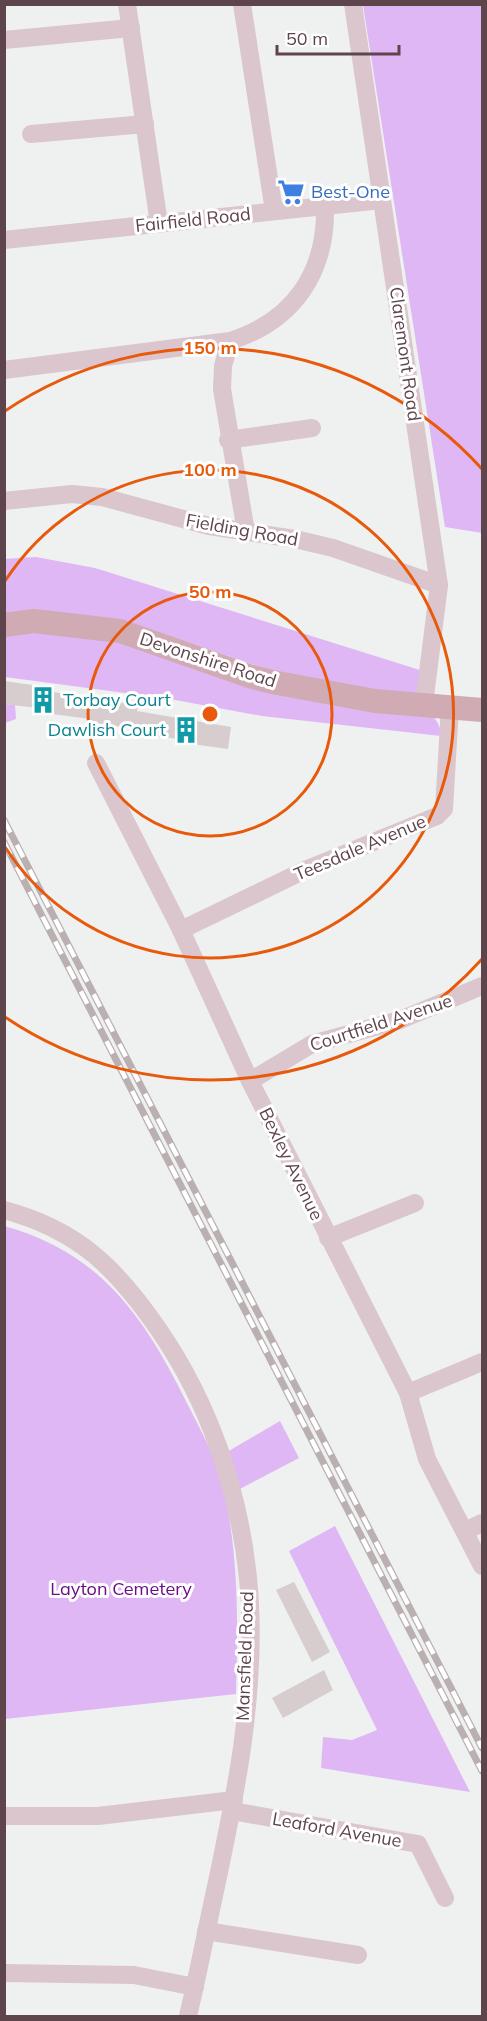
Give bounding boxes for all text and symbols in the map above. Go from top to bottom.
scale bar [277,18,398,56]
text: 50 m [286,27,328,50]
supermarket icon: Best-One [276,177,306,207]
place label: Best-One [311,180,390,203]
street label: Fairfield Road [134,202,252,237]
street label: Claremont Road [385,285,426,423]
text: 150 m [183,336,237,359]
text: 100 m [183,458,237,481]
street label: Fielding Road [184,508,300,551]
text: 50 m [189,580,231,603]
street label: Devonshire Road [137,627,279,692]
building icon: Torbay Court [28,685,58,715]
place label: Torbay Court [63,688,171,711]
centre of rings [200,704,220,724]
building icon: Dawlish Court [171,715,201,745]
place label: Dawlish Court [48,718,166,741]
street label: Teesdale Avenue [290,809,429,886]
street label: Courtfield Avenue [307,989,455,1056]
street label: Bexley Avenue [254,1104,329,1224]
park label: Layton Cemetery [50,1577,192,1600]
street label: Mansfield Road [231,1591,258,1721]
street label: Leaford Avenue [271,1807,404,1852]

